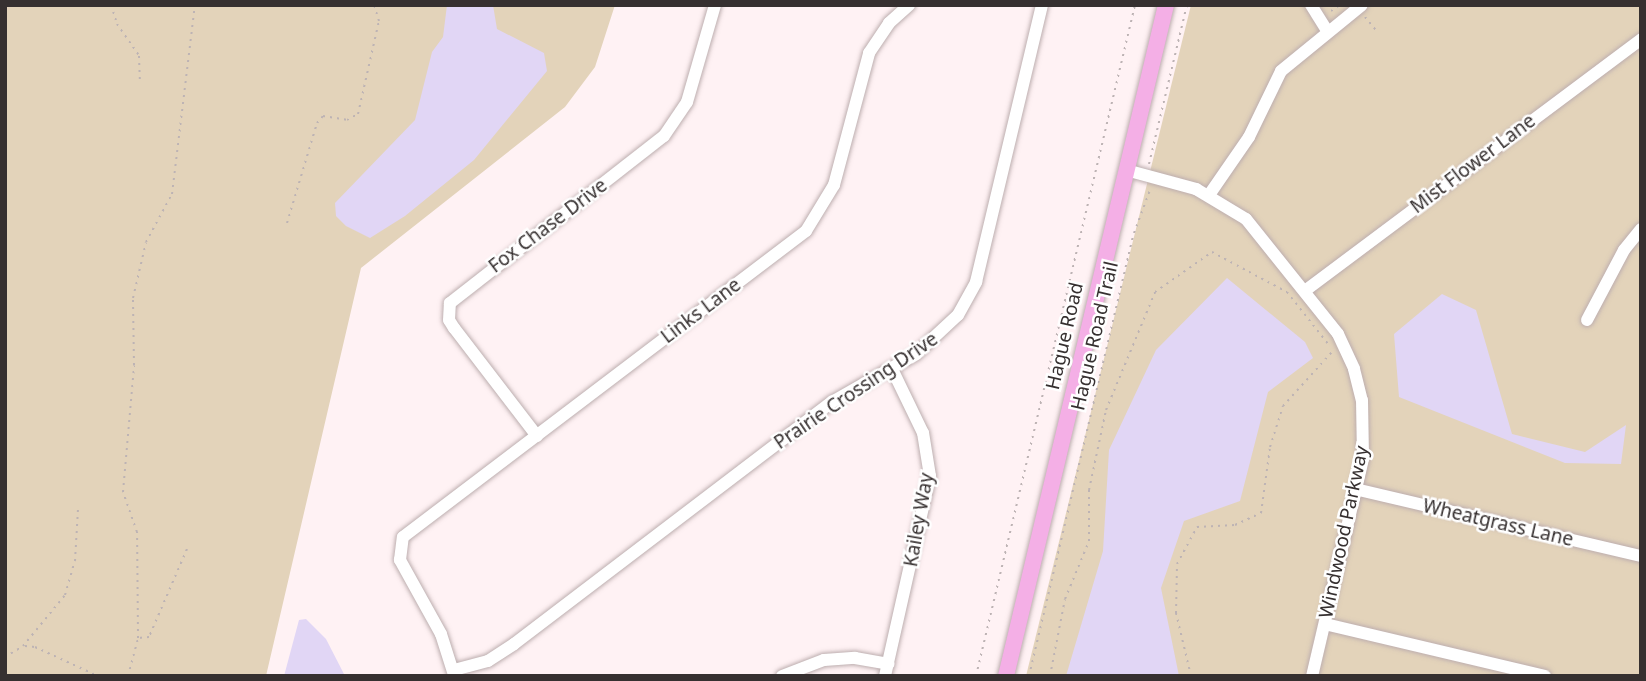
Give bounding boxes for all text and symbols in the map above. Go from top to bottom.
street label: Mist Flower Lane [1406,110,1540,218]
street label: Fox Chase Drive [484,174,612,278]
street label: Hague Road Trail [1067,259,1123,413]
street label: Links Lane [657,274,745,348]
street label: Hague Road [1042,280,1088,392]
street label: Prairie Crossing Drive [770,328,942,454]
street label: Windwood Parkway [1315,444,1373,620]
street label: Kailey Way [900,471,938,569]
street label: Wheatgrass Lane [1421,495,1575,551]

